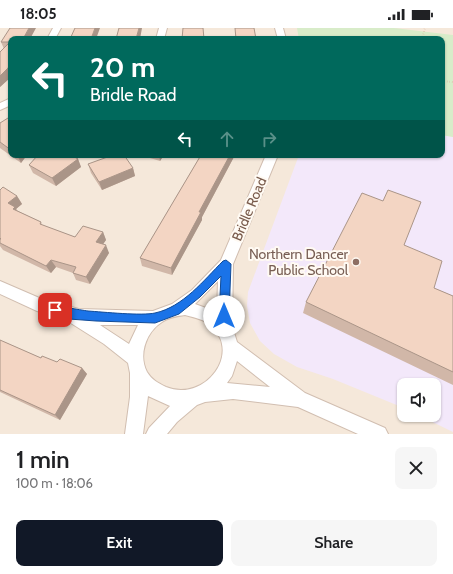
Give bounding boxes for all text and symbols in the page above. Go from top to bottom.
text: 18:05 [20,5,57,23]
text: 20 m [90,50,155,84]
icon: left [24,52,76,104]
text: Bridle Road [90,84,177,106]
icon: left [174,128,196,150]
icon: ahead [216,128,238,150]
icon: right [258,128,280,150]
street label: Bridle Road [228,174,270,244]
place label: Northern Dancer Public School [249,245,349,279]
marker: Northern Dancer Public School [351,257,361,267]
pin [38,293,72,327]
position arrow [203,295,245,337]
icon: arrive [44,299,66,321]
map controls [397,378,441,422]
button: sound [397,378,441,422]
text: 1 min [16,445,70,474]
button: close [395,447,437,489]
text: 100 m · 18:06 [16,475,93,491]
button: Exit [16,520,223,566]
button: Share [231,520,437,566]

